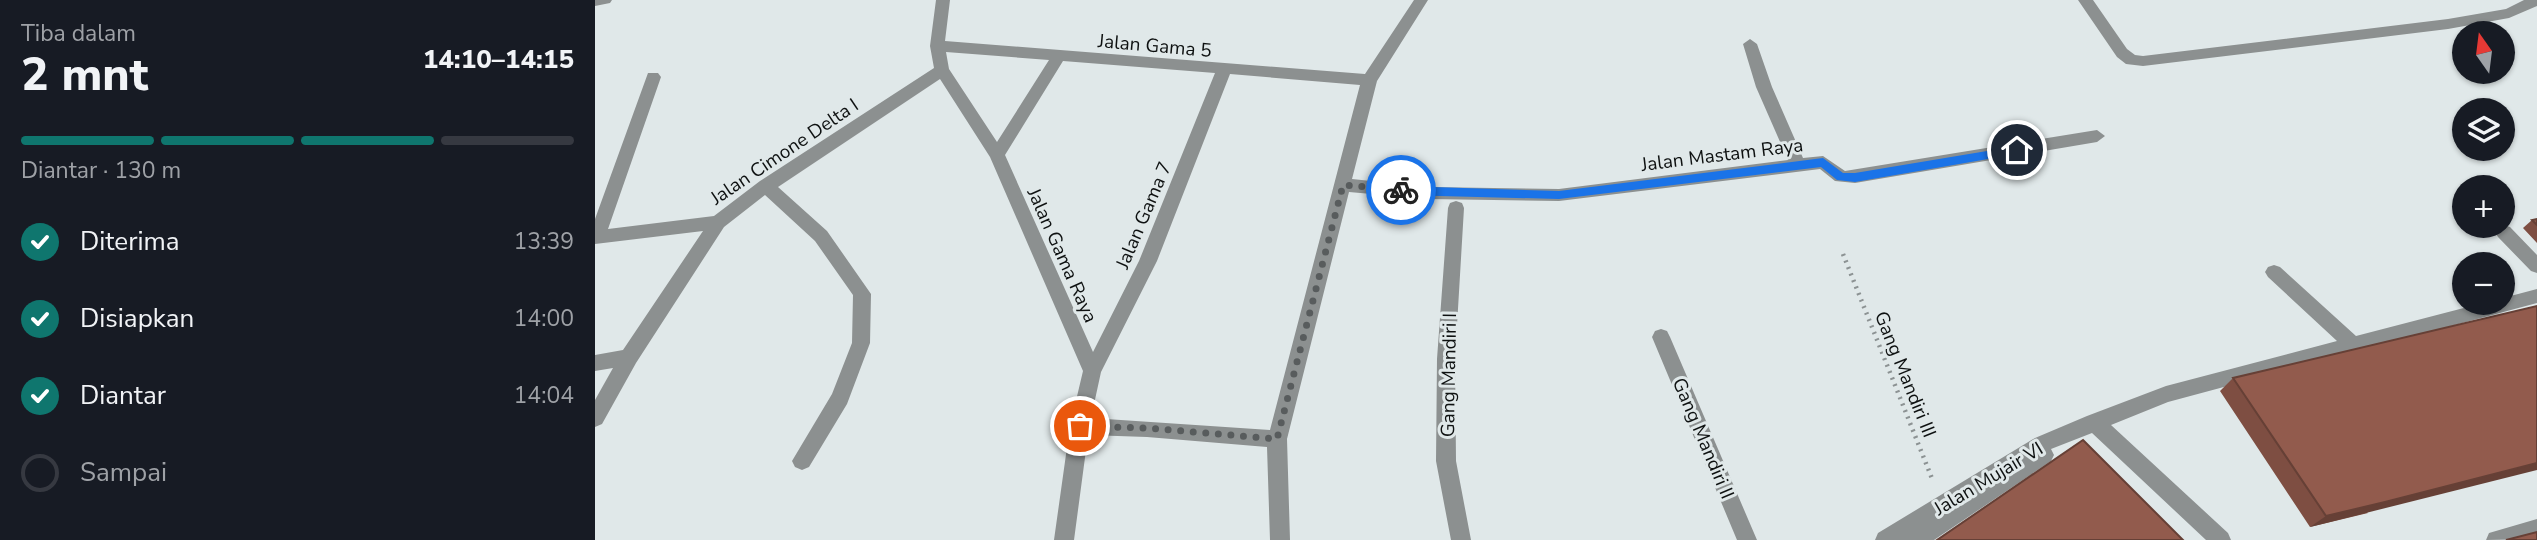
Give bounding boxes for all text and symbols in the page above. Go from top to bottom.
text: Tiba dalam [21,18,136,49]
north arrow [2452,21,2515,84]
map controls [2452,21,2515,315]
street label: Jalan Gama 5 [1096,28,1213,64]
text: 14:10–14:15 [423,42,574,77]
text: 2 mnt [21,43,148,106]
street label: Jalan Cimone Delta I [705,93,864,212]
button: layers [2452,98,2515,161]
pin [1987,120,2047,180]
icon: home [1998,131,2036,169]
street label: Jalan Mastam Raya [1639,132,1805,178]
text: Diantar · 130 m [21,155,181,186]
courier [1366,155,1436,225]
street label: Jalan Gama 7 [1109,158,1178,274]
icon: bike [1382,171,1420,209]
button: + [2452,175,2515,238]
street label: Jalan Gama Raya [1020,183,1103,327]
icon: check [21,223,59,261]
text: Diterima [80,224,180,259]
text: 13:39 [514,226,574,257]
button: − [2452,252,2515,315]
icon: check [21,300,59,338]
text: Disiapkan [80,301,194,336]
text: 14:00 [514,303,574,334]
street label: Gang Mandiri III [1868,307,1942,441]
street label: Gang Mandiri I [1435,313,1463,437]
street label: Gang Mandiri II [1666,374,1740,503]
icon: check [21,377,59,415]
text: Diantar [80,378,166,413]
text: 14:04 [514,380,574,411]
pin [1050,396,1110,456]
icon: bag [1061,407,1099,445]
street label: Jalan Mujair VI [1928,436,2048,522]
text: Sampai [80,455,167,490]

